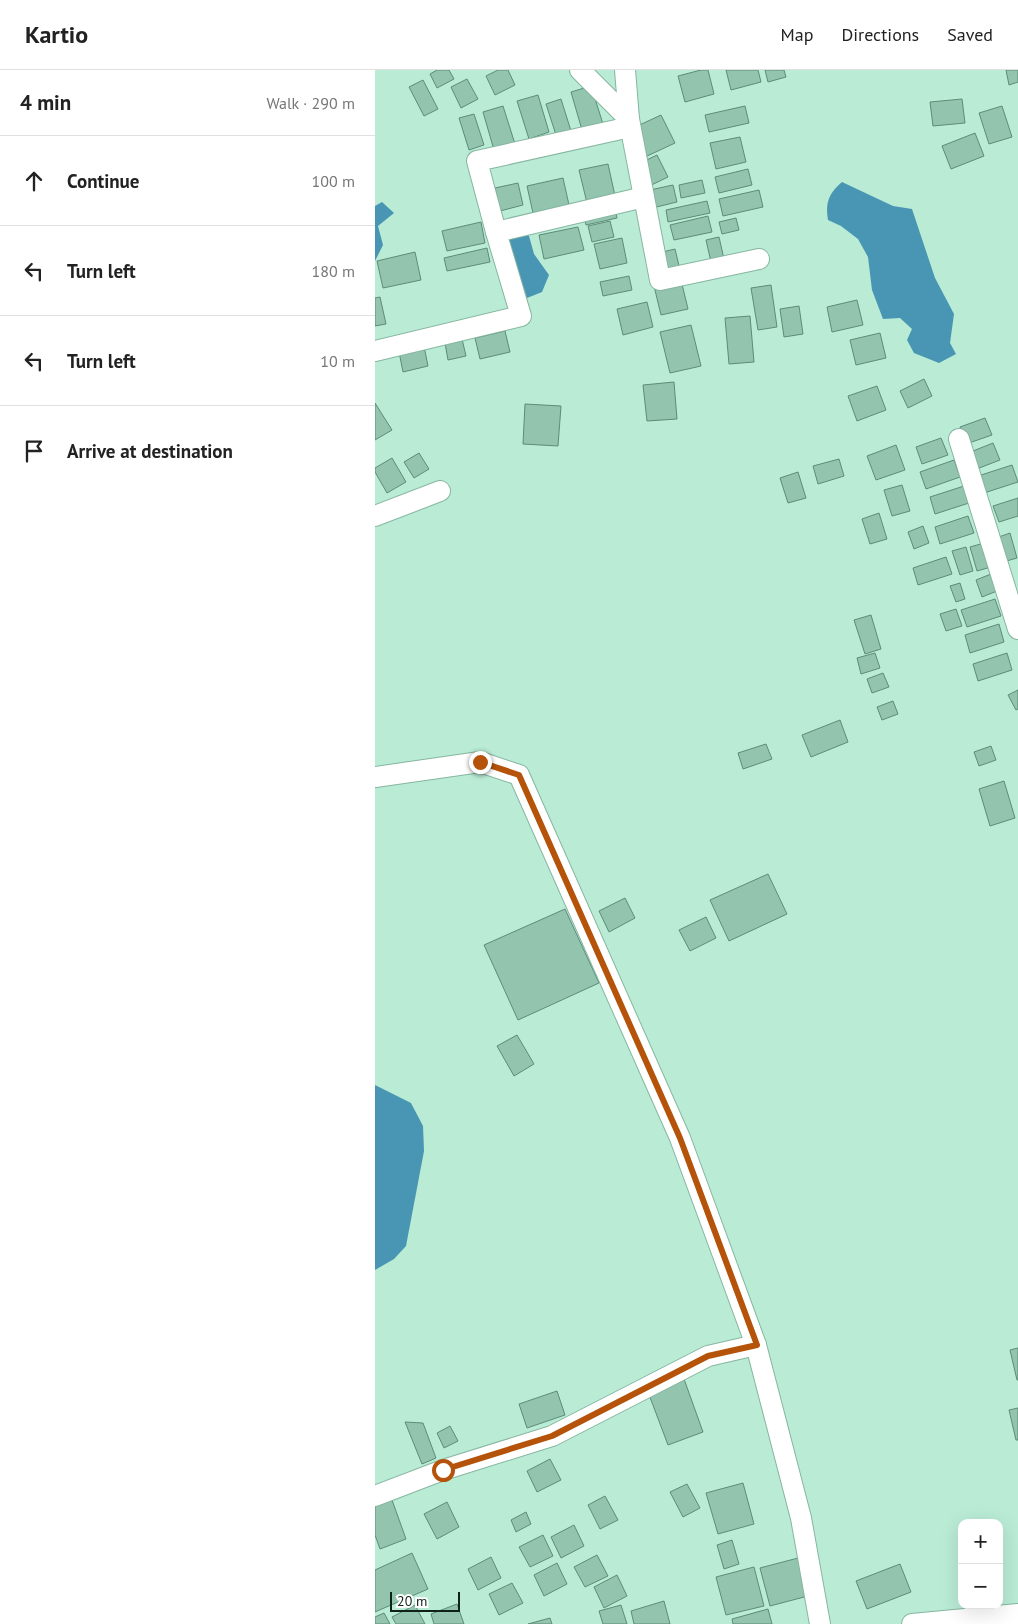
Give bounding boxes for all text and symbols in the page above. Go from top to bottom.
text: Kartio [25,19,88,50]
text: Map [781,23,813,46]
text: Directions [841,23,919,46]
text: Saved [947,23,993,46]
text: 4 min [20,89,71,116]
text: Walk · 290 m [266,93,355,113]
icon: ahead [20,167,48,195]
text: Continue [67,169,139,193]
text: 100 m [312,171,355,191]
icon: left [20,257,48,285]
text: Turn left [67,259,136,283]
text: 180 m [312,261,355,281]
icon: left [20,347,48,375]
text: Turn left [67,349,136,373]
text: 10 m [320,351,355,371]
icon: arrive [20,437,48,465]
text: Arrive at destination [67,439,233,463]
route end [469,751,492,774]
route start [432,1459,455,1482]
map controls [958,1519,1003,1609]
button: + [958,1519,1003,1564]
button: − [958,1564,1003,1609]
scale bar [390,1589,460,1612]
text: 20 m [397,1592,427,1610]

